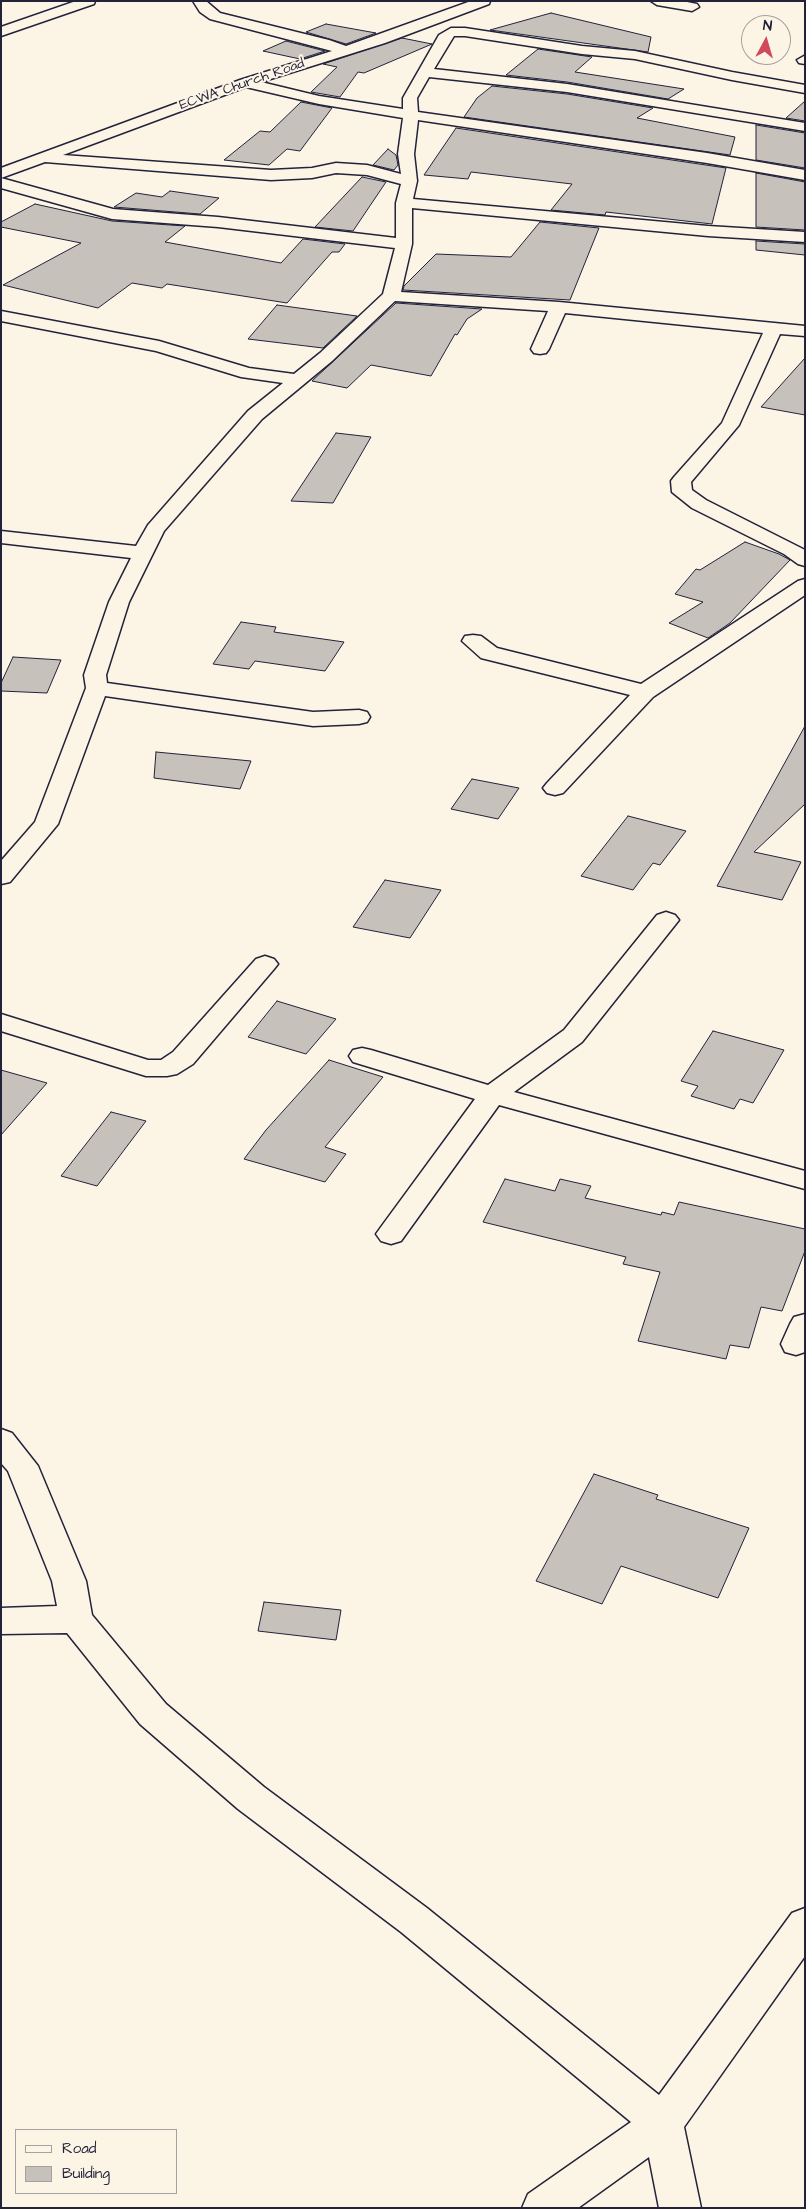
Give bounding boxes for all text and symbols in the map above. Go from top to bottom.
north arrow [741,15,791,65]
text: N [762,16,773,36]
street label: ECWA Church Road [177,56,307,114]
legend [15,2129,178,2194]
text: Road [62,2138,96,2159]
text: Building [62,2163,110,2184]

